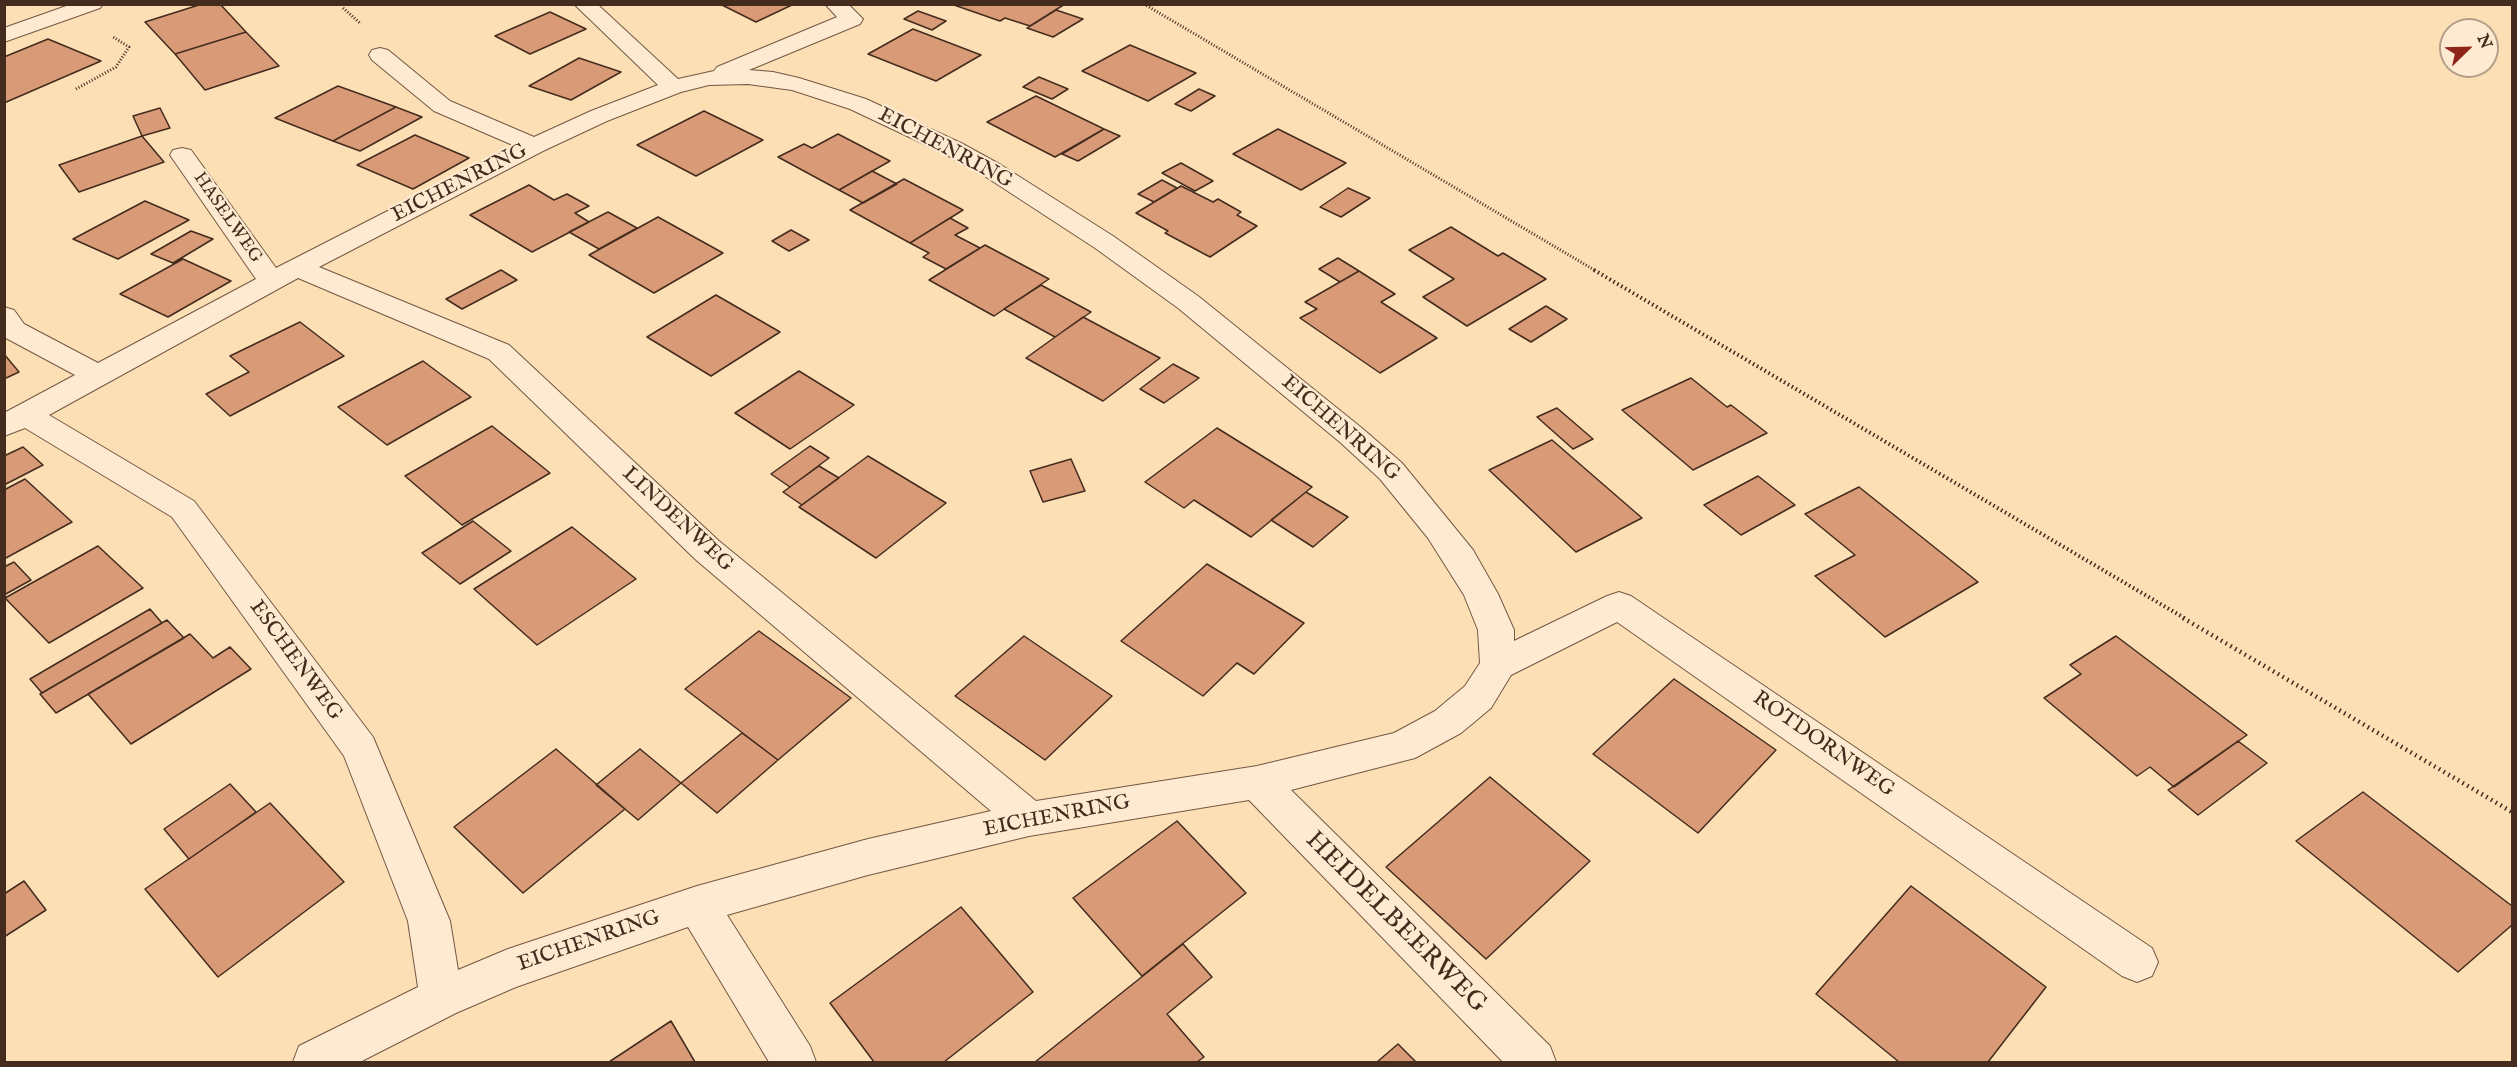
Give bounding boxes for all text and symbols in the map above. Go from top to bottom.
north arrow [2439,18,2499,78]
text: N [2472,31,2496,52]
street label: EICHENRING [873,103,1017,195]
street label: EICHENRING [388,139,532,229]
street label: HASELWEG [188,169,266,267]
street label: EICHENRING [1276,371,1404,487]
street label: LINDENWEG [616,462,738,578]
street label: ESCHENWEG [243,596,347,726]
street label: ROTDORNWEG [1747,687,1899,803]
street label: EICHENRING [982,790,1132,844]
street label: HEIDELBEERWEG [1298,826,1492,1020]
street label: EICHENRING [515,906,663,978]

